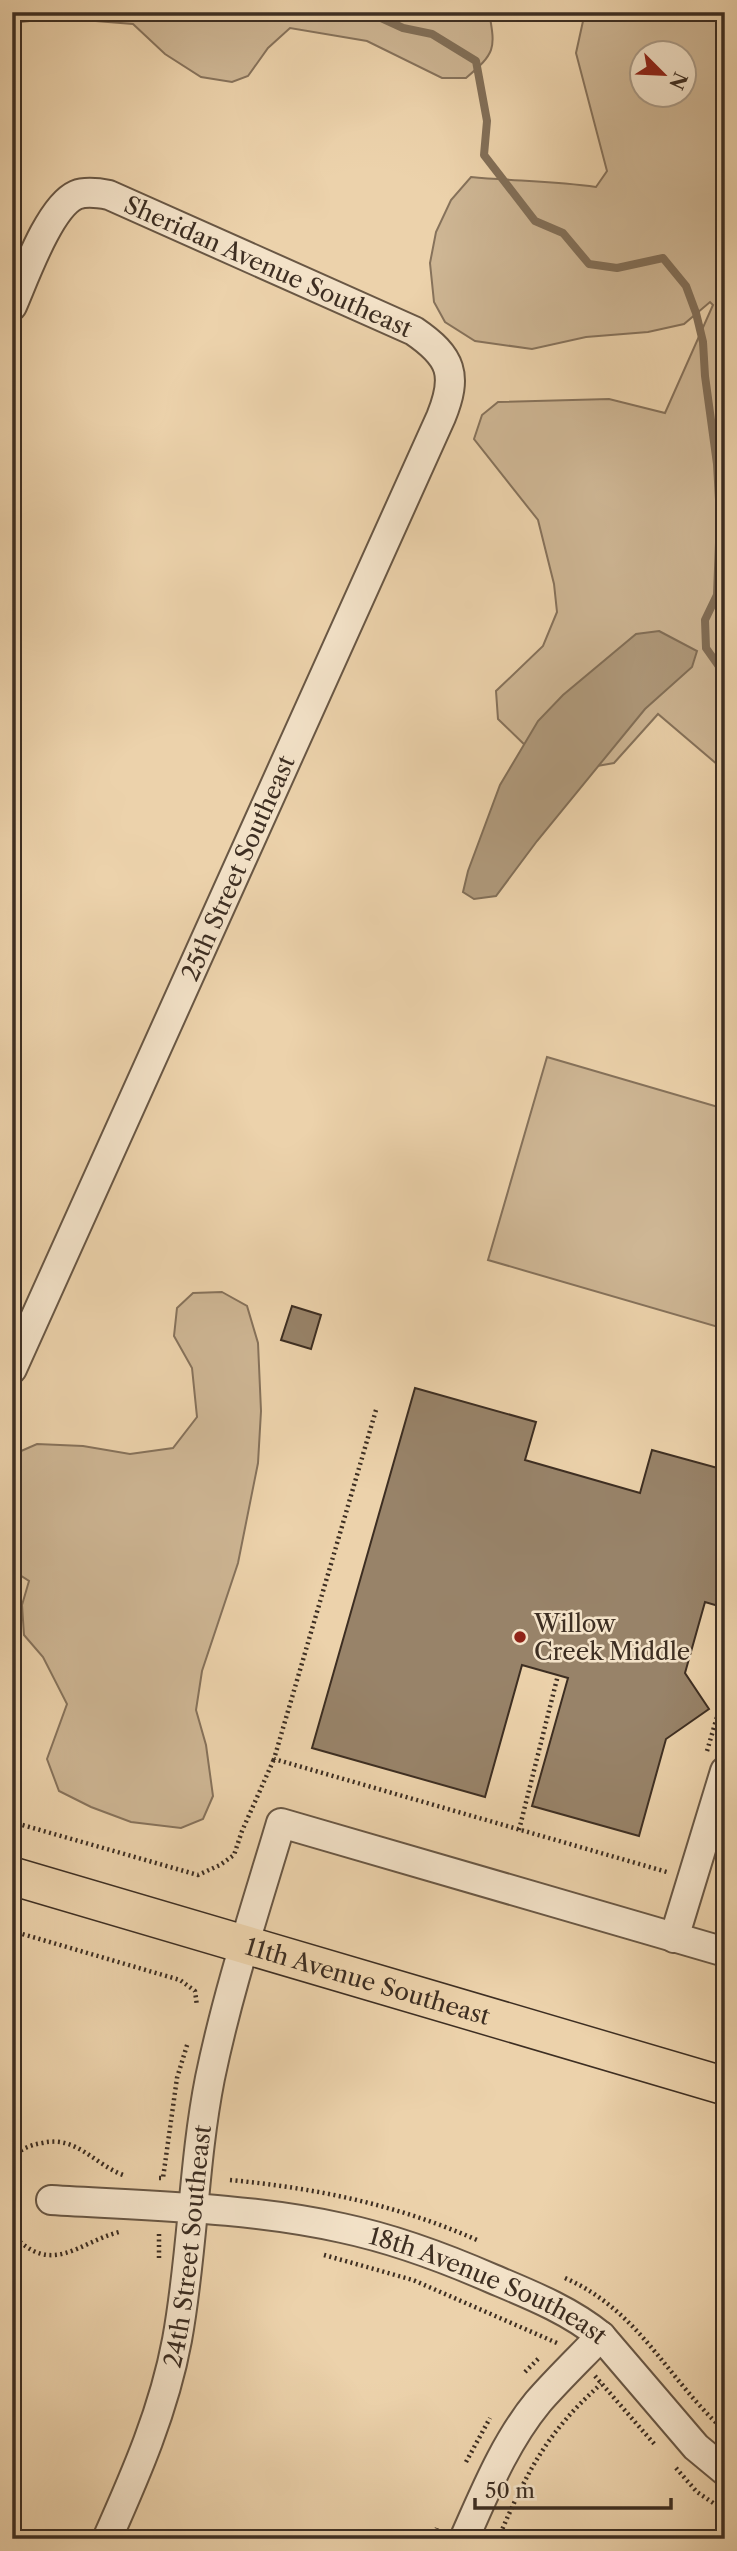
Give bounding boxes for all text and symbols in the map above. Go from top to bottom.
north arrow [628,38,698,108]
text: N [664,68,692,93]
street label: Sheridan Avenue Southeast [120,189,417,343]
street label: 25th Street Southeast [175,750,301,985]
place label: Willow Creek Middle [533,1609,690,1666]
marker: Willow Creek Middle [512,1629,528,1645]
street label: 11th Avenue Southeast [242,1931,494,2031]
street label: 24th Street Southeast [157,2122,217,2370]
street label: 18th Avenue Southeast [366,2221,613,2350]
scale bar [475,2467,670,2511]
text: 50 m [485,2478,535,2503]

